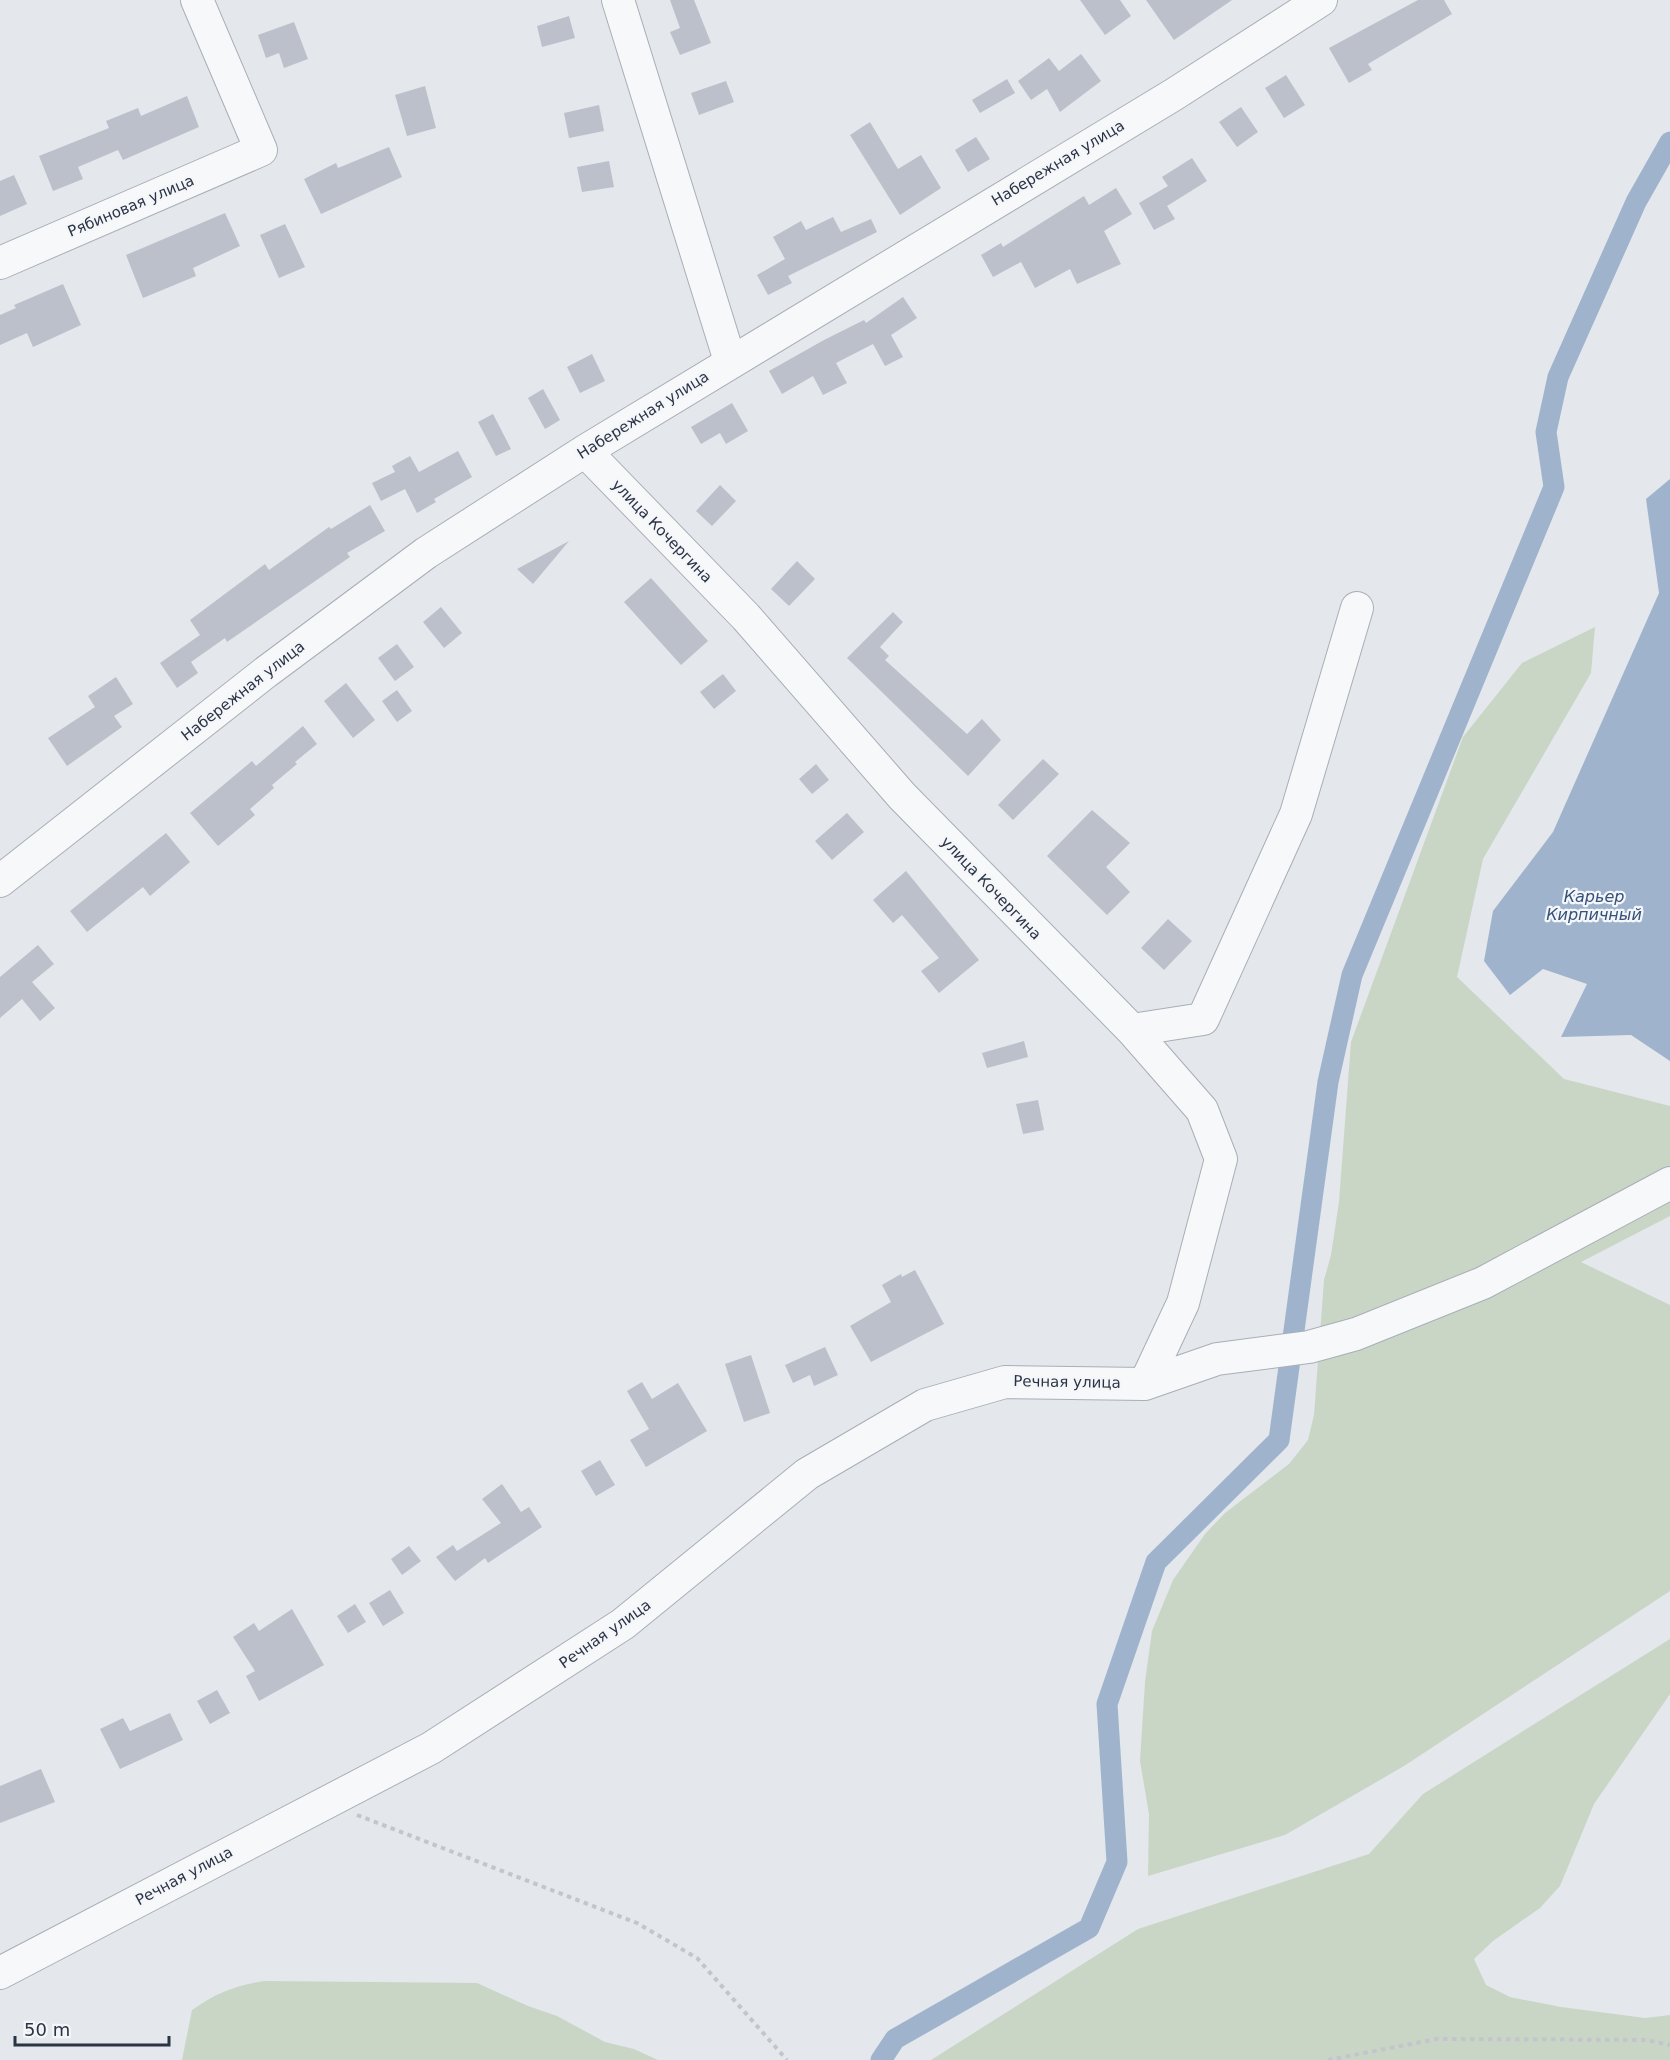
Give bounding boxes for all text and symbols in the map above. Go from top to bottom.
street label: Набережная улица [988,116,1128,210]
street label: Рябиновая улица [65,171,197,241]
street label: Набережная улица [574,367,712,463]
street label: улица Кочергина [608,476,716,586]
street label: Набережная улица [178,637,308,745]
street label: улица Кочергина [937,833,1045,943]
water label: Карьер Кирпичный [1546,887,1642,924]
street label: Речная улица [1013,1372,1121,1392]
street label: Речная улица [556,1596,654,1672]
street label: Речная улица [132,1843,236,1909]
scale bar [15,2009,170,2047]
text: 50 m [24,2019,70,2040]

